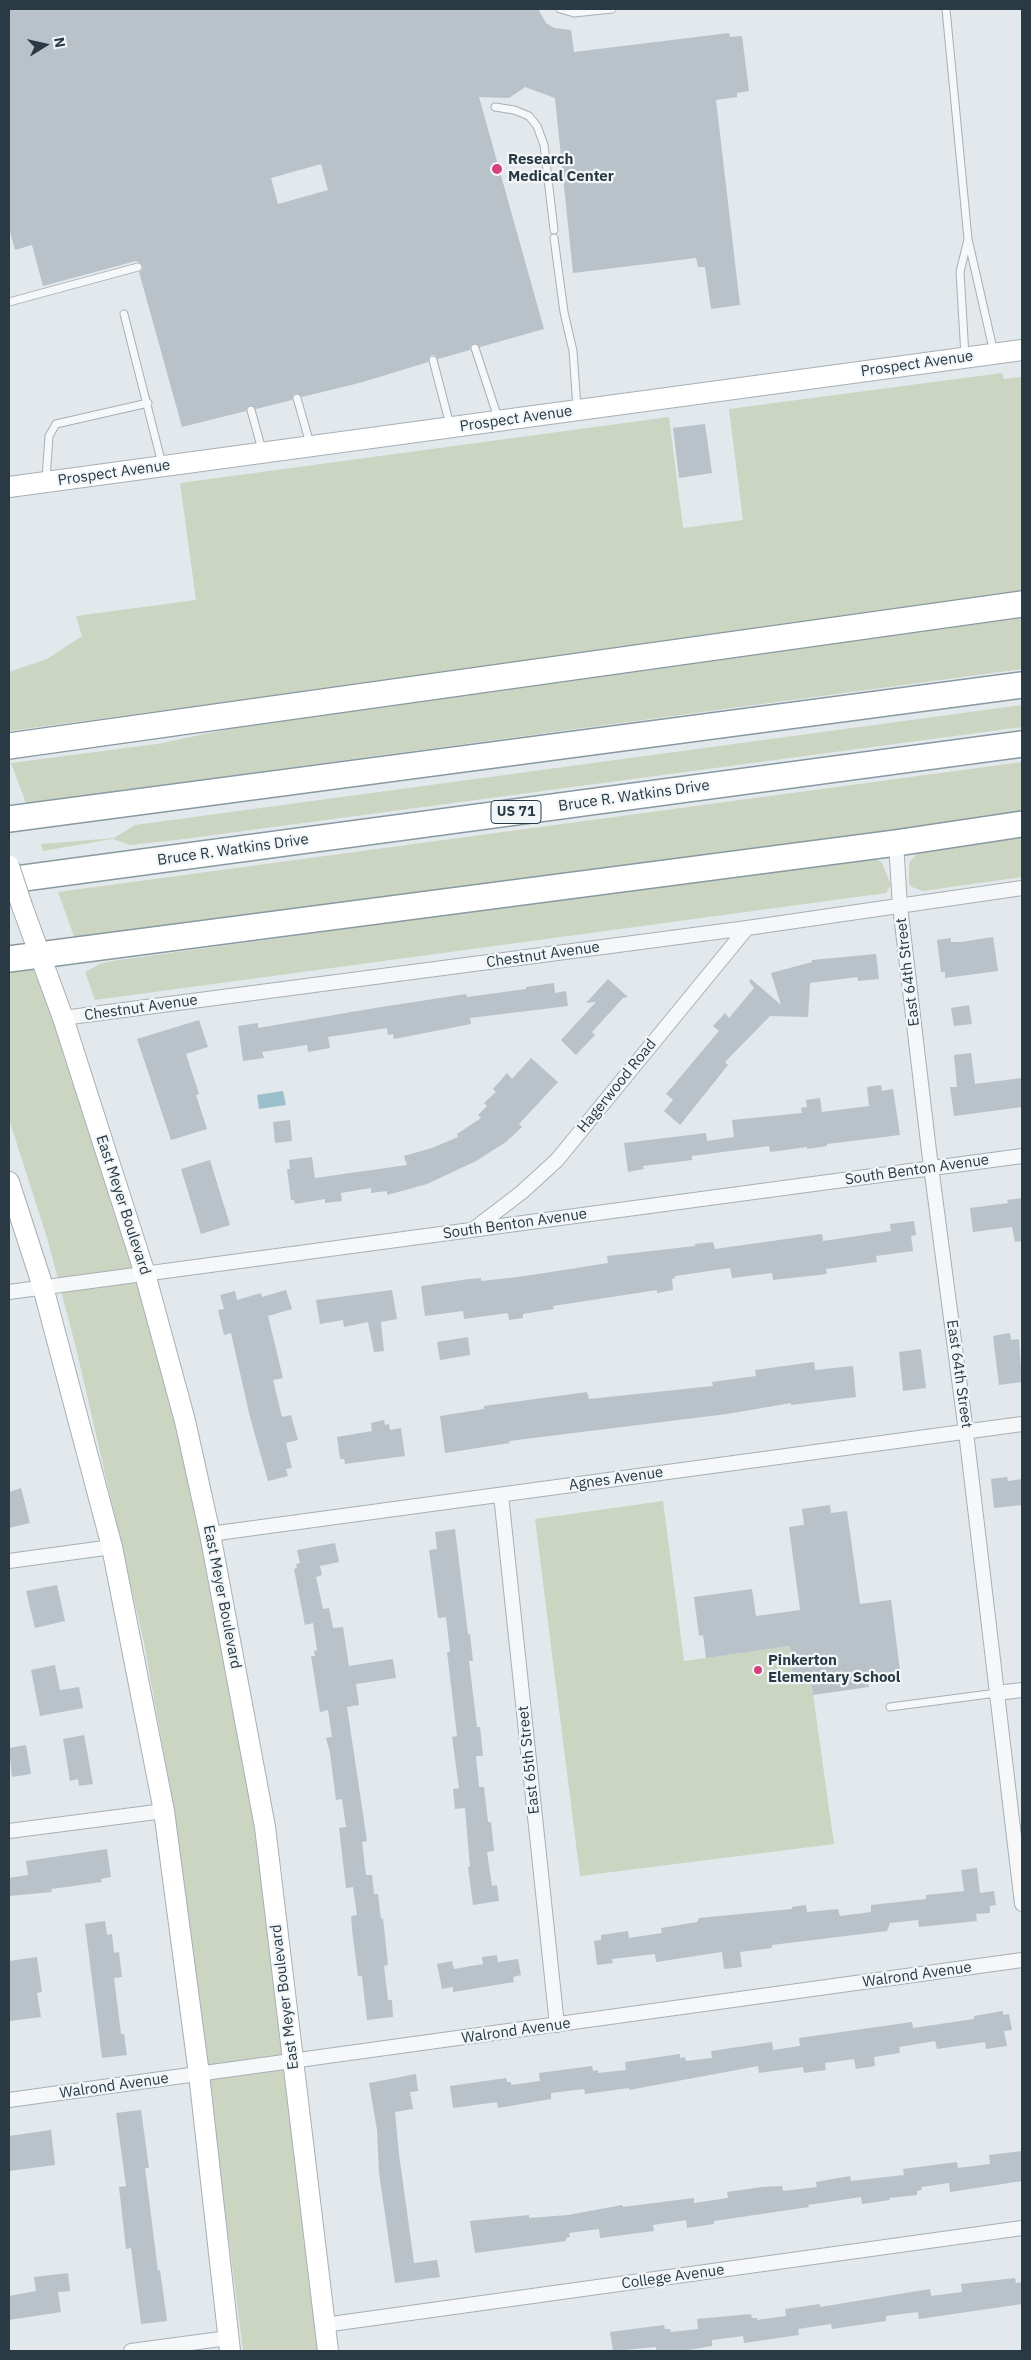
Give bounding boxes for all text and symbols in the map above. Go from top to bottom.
north arrow [20,20,70,70]
text: N [50,36,70,49]
place label: Research Medical Center [508,151,614,186]
marker: Research Medical Center [490,162,504,176]
street label: Prospect Avenue [860,347,974,381]
street label: Prospect Avenue [459,402,573,436]
street label: Prospect Avenue [57,456,171,490]
street label: Bruce R. Watkins Drive [557,776,711,816]
road number: US 71 [491,800,541,824]
street label: Bruce R. Watkins Drive [156,830,310,870]
street label: East 64th Street [892,917,924,1027]
street label: Chestnut Avenue [485,938,601,972]
street label: Chestnut Avenue [83,991,199,1025]
street label: Hagerwood Road [574,1036,660,1136]
street label: East Meyer Boulevard [92,1133,154,1277]
street label: South Benton Avenue [844,1151,990,1189]
street label: South Benton Avenue [442,1205,588,1243]
street label: East 64th Street [942,1319,976,1429]
street label: Agnes Avenue [568,1463,664,1495]
street label: East Meyer Boulevard [199,1524,245,1670]
place label: Pinkerton Elementary School [768,1652,900,1687]
marker: Pinkerton Elementary School [752,1664,764,1676]
street label: East 65th Street [514,1705,544,1815]
street label: East Meyer Boulevard [267,1923,303,2071]
street label: Walrond Avenue [861,1958,973,1992]
street label: Walrond Avenue [460,2014,572,2048]
street label: Walrond Avenue [58,2069,170,2103]
street label: College Avenue [620,2261,726,2293]

